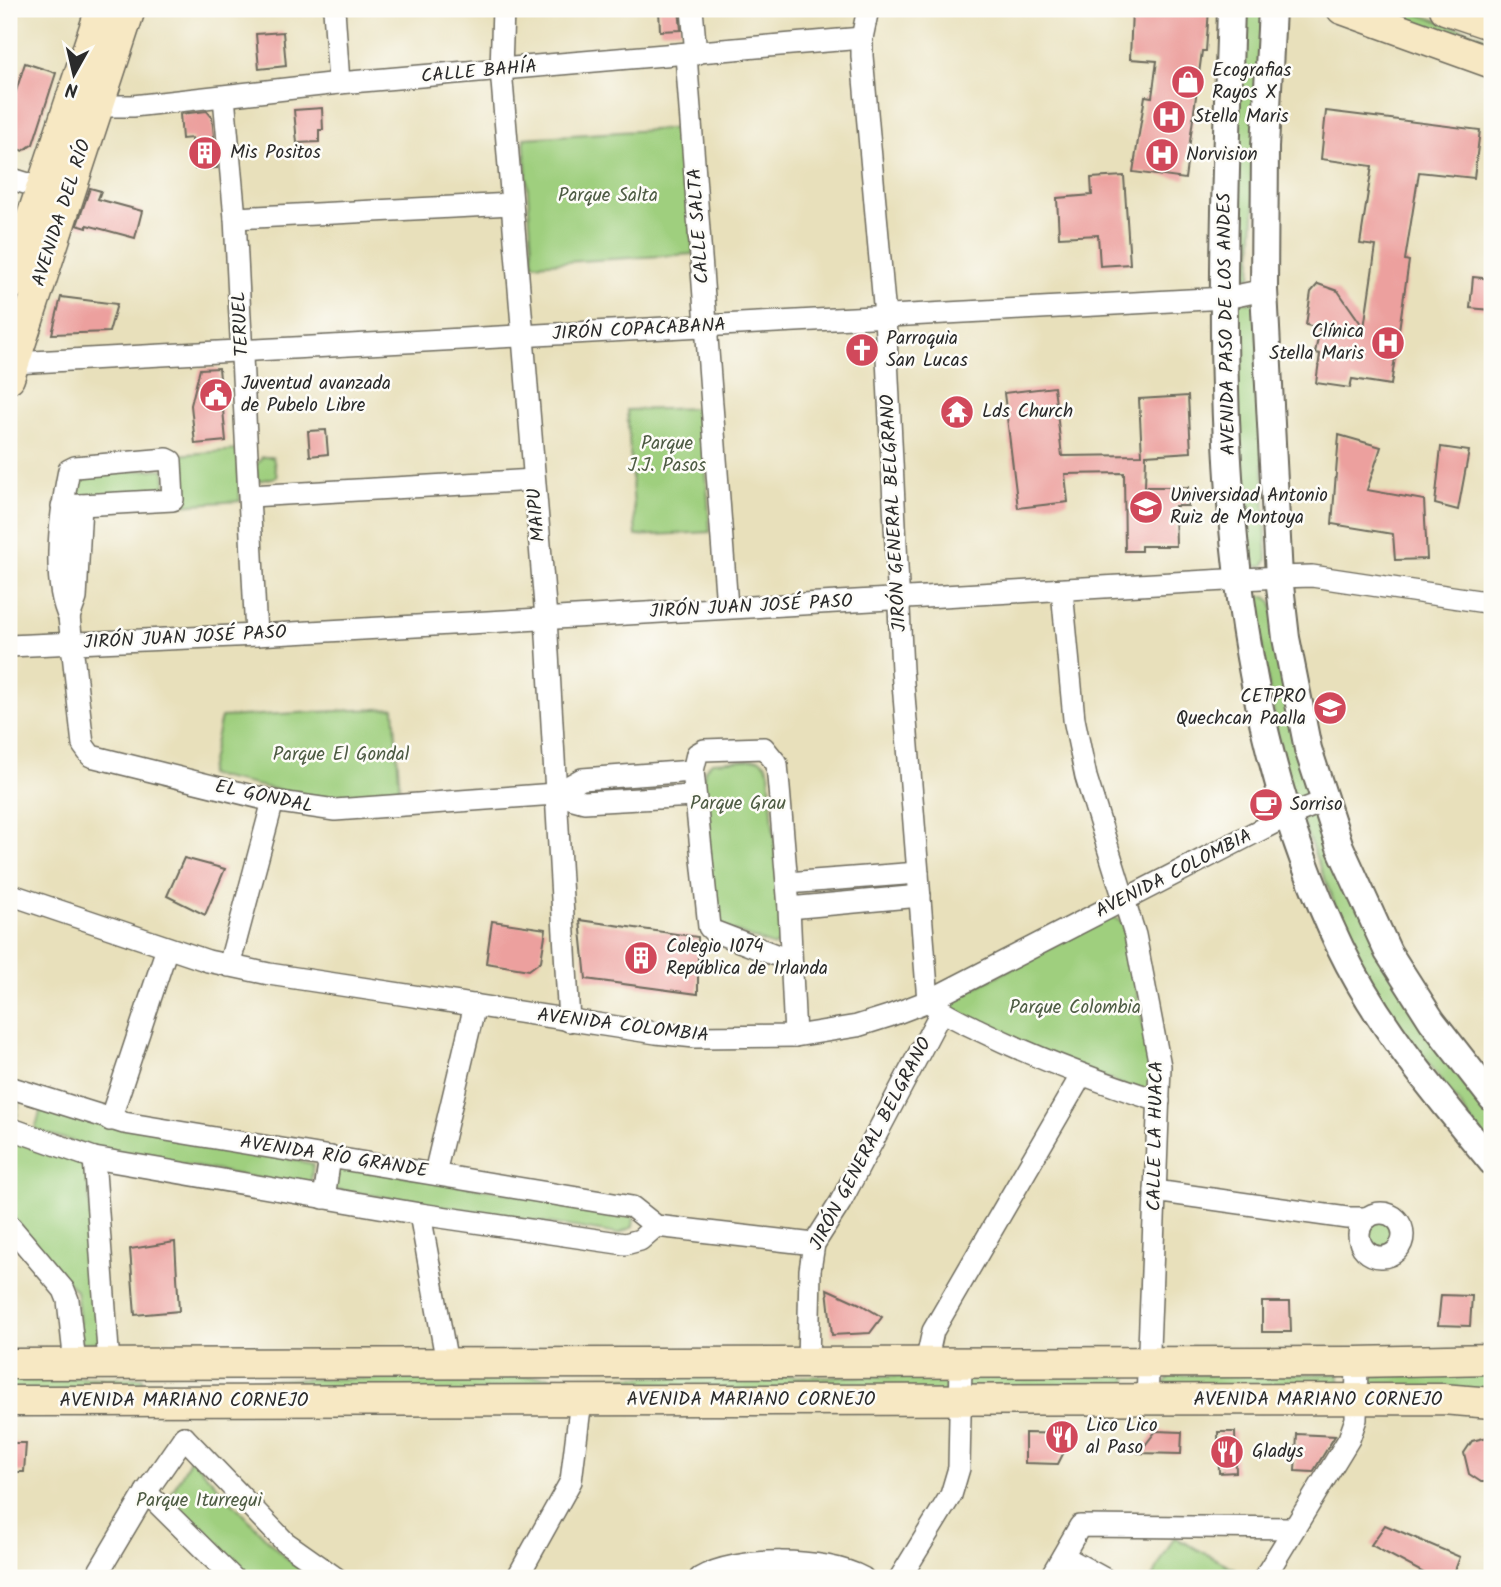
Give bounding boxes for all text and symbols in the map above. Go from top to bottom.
north arrow [38,38,108,108]
street label: CALLE BAHÍA [420,52,538,92]
place label: Ecografias Rayos X [1212,56,1291,108]
shop icon: Ecografias Rayos X [1169,63,1207,101]
text: N [64,73,80,105]
hospital icon: Stella Maris [1150,98,1188,136]
place label: Stella Maris [1194,102,1289,132]
building icon: Mis Positos [186,134,224,172]
street label: AVENIDA DEL RÍO [24,135,100,290]
hospital icon: Norvision [1143,136,1181,174]
place label: Mis Positos [230,138,321,168]
place label: Norvision [1186,140,1258,170]
street label: CALLE SALTA [680,167,718,285]
park label: Parque Salta [558,181,658,211]
street label: AVENIDA PASO DE LOS ANDES [1210,192,1244,456]
street label: TERUEL [224,291,258,357]
street label: JIRÓN COPACABANA [551,310,727,350]
place label: Clínica Stella Maris [1269,317,1364,369]
place label: Parroquia San Lucas [886,324,968,376]
hospital icon: Clínica Stella Maris [1369,324,1407,362]
church icon: Parroquia San Lucas [843,331,881,369]
place label: Juventud avanzada de Pubelo Libre [241,369,391,421]
public building icon: Juventud avanzada de Pubelo Libre [197,376,235,414]
street label: JIRÓN GENERAL BELGRANO [873,393,915,632]
temple icon: Lds Church [938,393,976,431]
place label: Lds Church [982,397,1073,427]
park label: Parque J.J. Pasos [628,429,706,481]
place label: Universidad Antonio Ruiz de Montoya [1170,481,1328,533]
street label: MAIPU [520,487,554,543]
school or university icon: Universidad Antonio Ruiz de Montoya [1127,488,1165,526]
street label: JIRÓN JUAN JOSÉ PASO [649,587,854,627]
street label: JIRÓN JUAN JOSÉ PASO [83,618,288,658]
place label: CETPRO Quechcan Paalla [1176,682,1306,734]
school or university icon: CETPRO Quechcan Paalla [1311,689,1349,727]
park label: Parque El Gondal [273,740,410,770]
street label: EL GONDAL [212,772,316,822]
cafe icon: Sorriso [1247,786,1285,824]
park label: Parque Grau [690,789,786,819]
place label: Sorriso [1290,790,1343,820]
street label: AVENIDA COLOMBIA [1090,821,1258,927]
place label: Colegio 1074 República de Irlanda [666,932,828,984]
building icon: Colegio 1074 República de Irlanda [622,939,660,977]
park label: Parque Colombia [1009,993,1141,1023]
street label: AVENIDA COLOMBIA [536,1001,710,1051]
street label: JIRÓN GENERAL BELGRANO [802,1032,940,1256]
street label: CALLE LA HUACA [1140,1060,1172,1212]
street label: AVENIDA RÍO GRANDE [238,1127,431,1187]
street label: AVENIDA MARIANO CORNEJO [627,1385,876,1415]
street label: AVENIDA MARIANO CORNEJO [1194,1385,1443,1415]
street label: AVENIDA MARIANO CORNEJO [60,1386,309,1416]
place label: Lico Lico al Paso [1086,1411,1158,1463]
restaurant icon: Lico Lico al Paso [1043,1418,1081,1456]
restaurant icon: Gladys [1208,1433,1246,1471]
place label: Gladys [1252,1437,1304,1467]
park label: Parque Iturregui [136,1486,263,1516]

